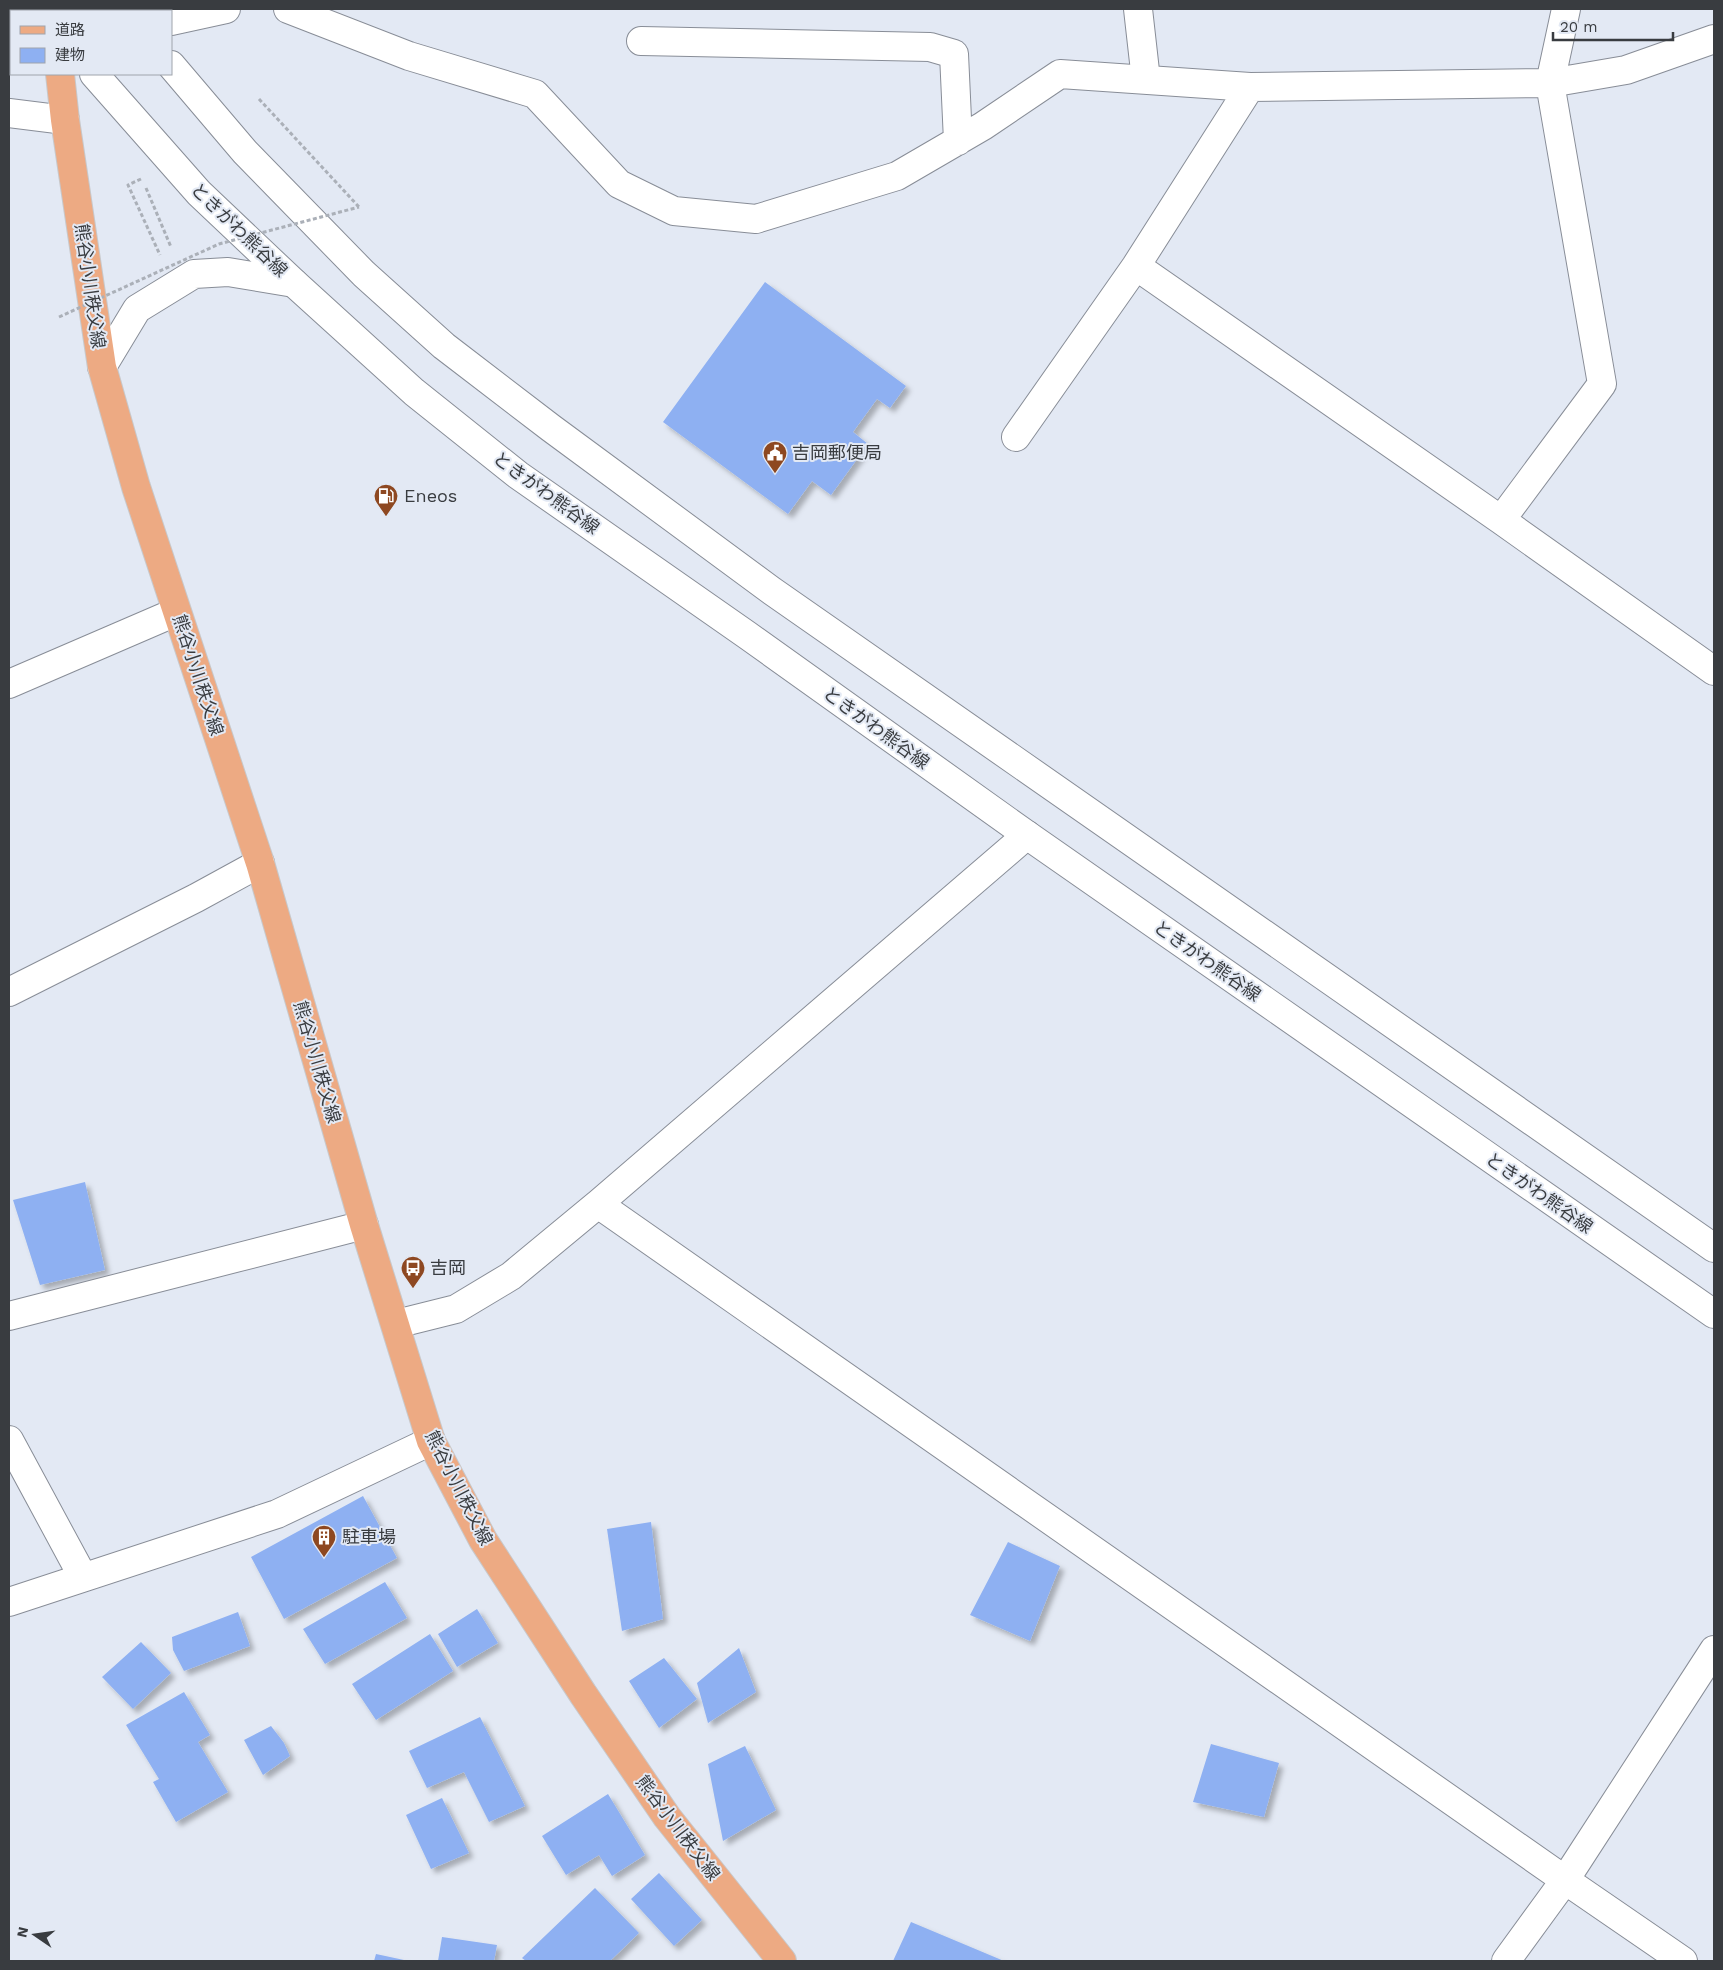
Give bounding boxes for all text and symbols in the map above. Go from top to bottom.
legend [10,10,172,75]
scale bar [1553,10,1673,42]
text: 20 m [1560,18,1598,36]
text: 道路 [55,21,85,39]
text: 建物 [55,46,85,64]
street label: ときがわ熊谷線 [187,178,292,281]
street label: 熊谷小川秩父線 [71,222,110,350]
public building icon: 吉岡郵便局 [762,440,788,474]
place label: 吉岡郵便局 [792,442,882,463]
street label: ときがわ熊谷線 [489,447,603,538]
fuel station icon: Eneos [373,483,399,517]
place label: Eneos [404,485,457,506]
street label: 熊谷小川秩父線 [169,612,228,738]
street label: ときがわ熊谷線 [819,682,933,773]
street label: ときがわ熊谷線 [1150,916,1265,1005]
street label: 熊谷小川秩父線 [290,998,345,1125]
street label: ときがわ熊谷線 [1482,1148,1597,1237]
bus stop icon: 吉岡 [400,1255,426,1289]
place label: 吉岡 [430,1257,466,1278]
street label: 熊谷小川秩父線 [421,1427,497,1549]
building icon: 駐車場 [311,1524,337,1558]
place label: 駐車場 [342,1526,396,1547]
street label: 熊谷小川秩父線 [632,1771,725,1884]
north arrow [10,1910,60,1960]
text: N [13,1925,31,1939]

